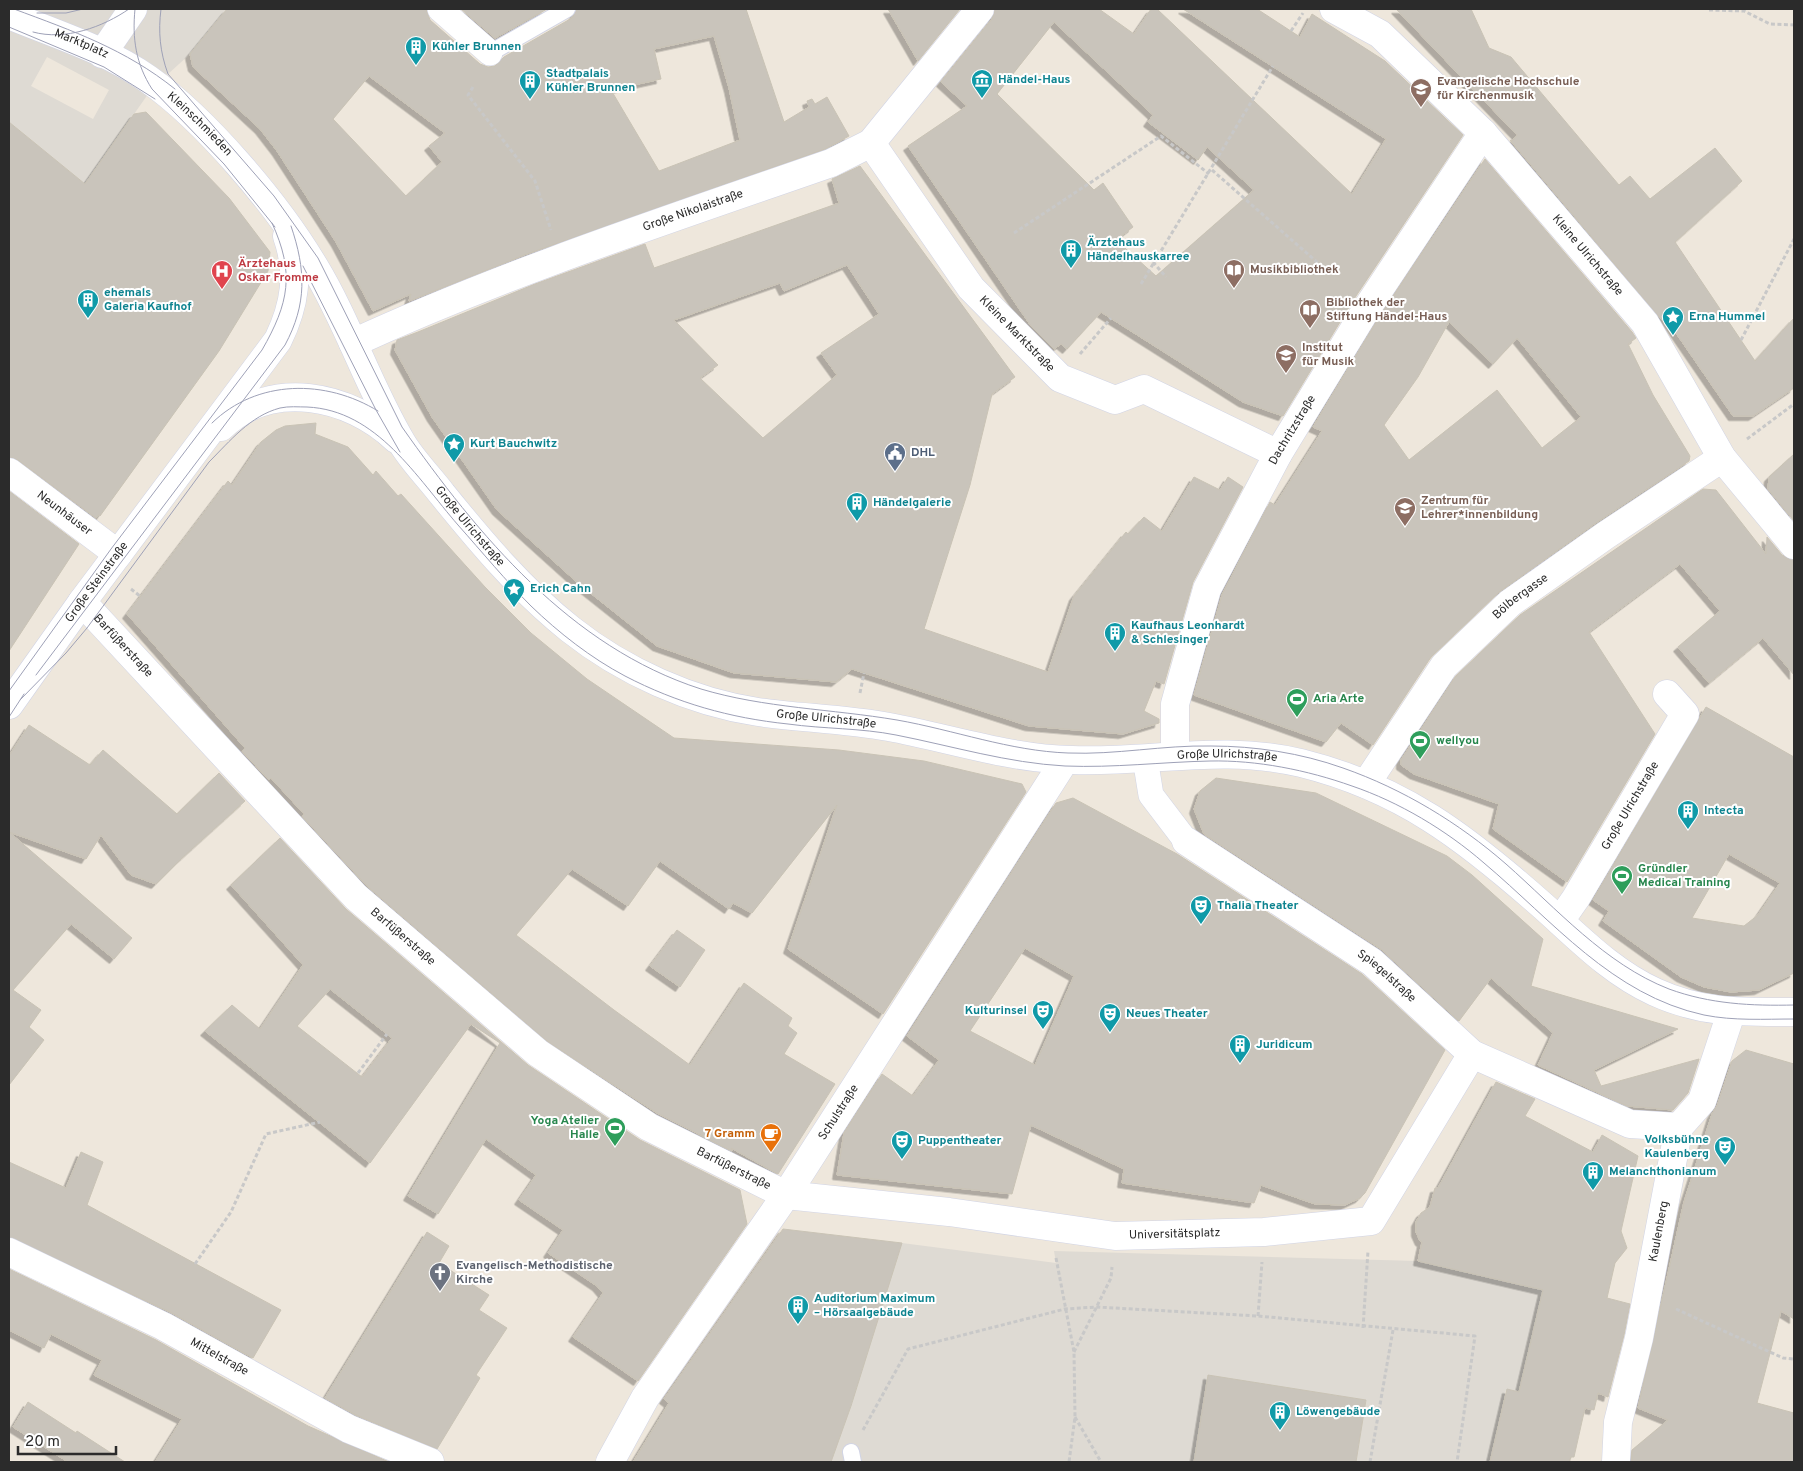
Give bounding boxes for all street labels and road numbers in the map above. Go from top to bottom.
street label: Marktplatz [52,26,111,63]
street label: Kleinschmieden [163,89,236,160]
street label: Große Nikolaistraße [641,186,745,236]
street label: Kleine Ulrichstraße [1548,211,1627,299]
street label: Kleine Marktstraße [975,292,1058,376]
street label: Dachritzstraße [1266,392,1320,468]
street label: Große Ulrichstraße [431,483,508,570]
street label: Neunhäuser [33,487,95,540]
street label: Große Steinstraße [62,539,132,626]
street label: Bölbergasse [1489,570,1552,623]
street label: Barfüßerstraße [89,611,156,681]
street label: Große Ulrichstraße [775,706,877,733]
street label: Große Ulrichstraße [1176,746,1278,766]
street label: Große Ulrichstraße [1598,759,1663,853]
street label: Barfüßerstraße [367,904,439,969]
street label: Spiegelstraße [1354,946,1419,1006]
street label: Schulstraße [815,1082,863,1143]
street label: Barfüßerstraße [694,1144,773,1194]
street label: Kaulenberg [1646,1200,1673,1263]
street label: Universitätsplatz [1129,1225,1221,1244]
street label: Mittelstraße [187,1334,251,1380]

